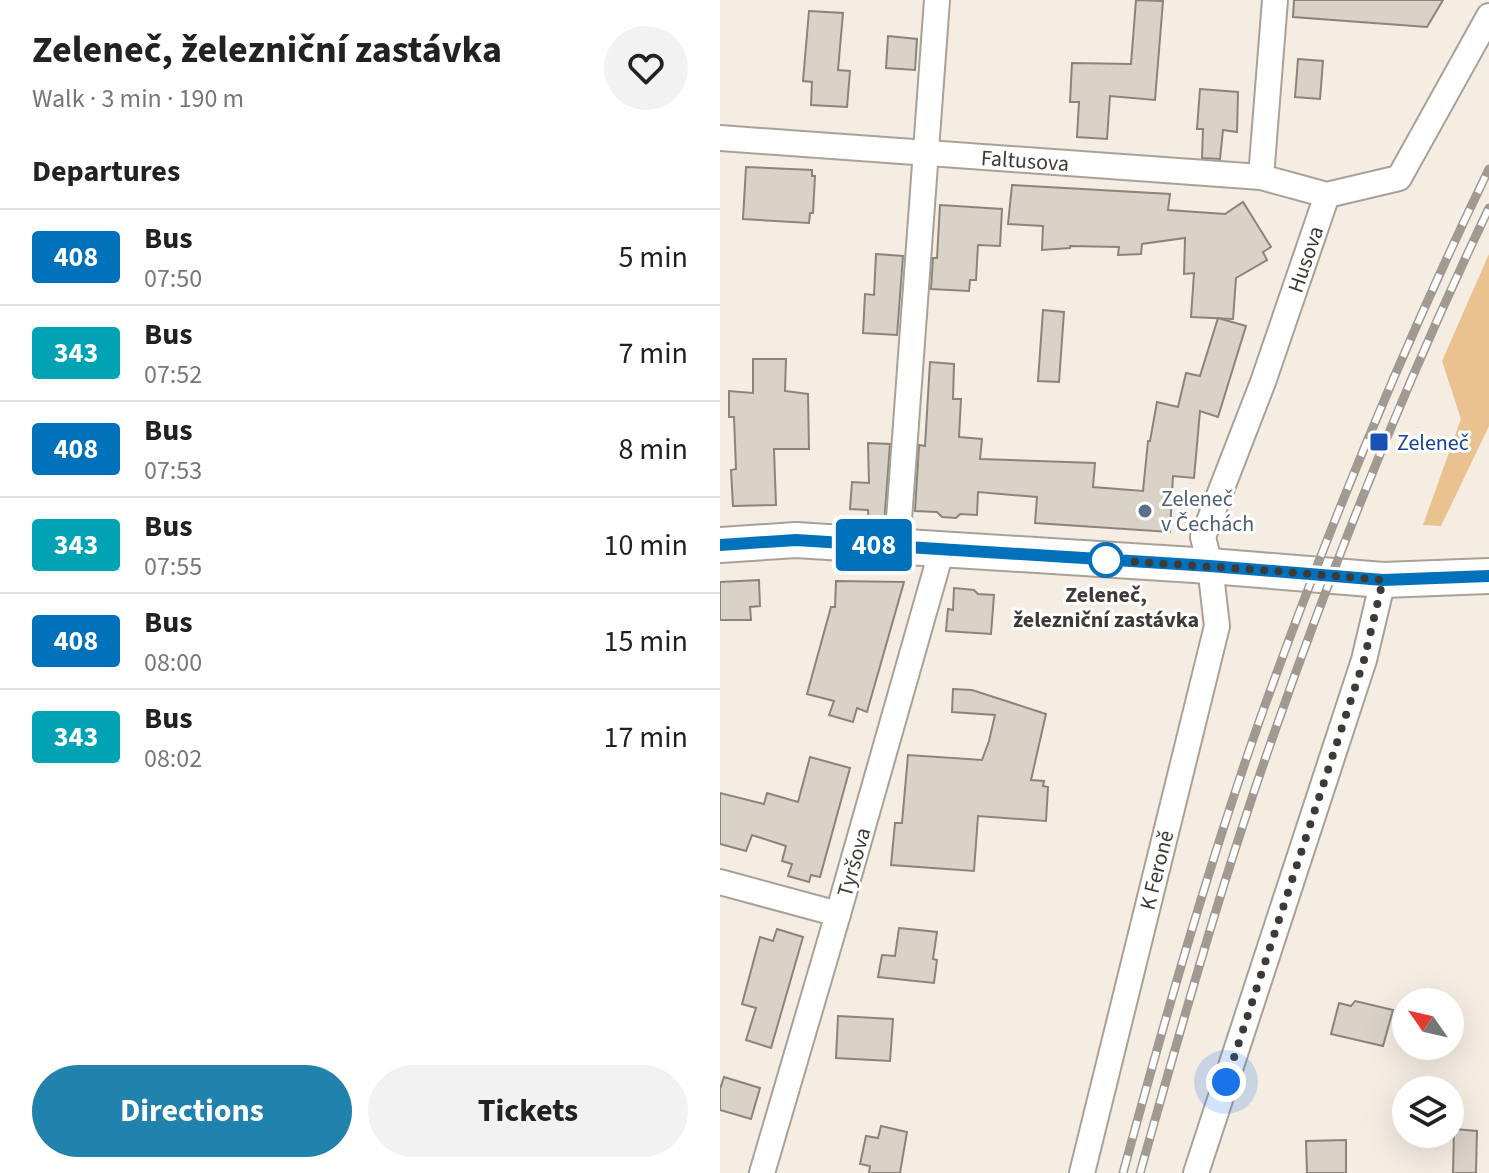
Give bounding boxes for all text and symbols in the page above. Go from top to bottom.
text: Zeleneč, železniční zastávka [32,23,502,77]
button: heart [604,26,688,110]
text: Walk · 3 min · 190 m [32,80,244,117]
street label: Faltusova [980,142,1070,180]
text: Departures [32,150,180,193]
text: Bus [144,217,192,260]
street label: Husova [1280,222,1332,297]
text: 5 min [618,236,688,279]
text: 408 [54,237,98,277]
text: 07:50 [144,260,202,297]
text: Bus [144,313,192,356]
text: 7 min [618,332,688,375]
text: 343 [54,333,98,373]
text: 07:52 [144,356,202,393]
text: Bus [144,409,192,452]
place label: Zeleneč [1397,427,1469,459]
text: 8 min [618,428,688,471]
text: 408 [54,429,98,469]
marker: Zeleneč [1368,431,1390,453]
text: 07:53 [144,452,202,489]
place label: Zeleneč v Čechách [1161,483,1254,540]
marker: Zeleneč v Čechách [1136,502,1154,520]
text: Bus [144,505,192,548]
line badge: 408 [828,519,920,571]
text: 10 min [604,524,688,567]
text: 343 [54,525,98,565]
text: 408 [852,525,896,565]
marker: Zeleneč, železniční zastávka [1089,543,1123,577]
text: 07:55 [144,548,202,585]
place label: Zeleneč, železniční zastávka [1013,579,1199,636]
text: Bus [144,601,192,644]
text: 15 min [604,620,688,663]
text: 408 [54,621,98,661]
text: 08:00 [144,644,202,681]
text: Bus [144,697,192,740]
text: 17 min [604,716,688,759]
text: 343 [54,717,98,757]
text: 08:02 [144,740,202,777]
street label: Tyršova [829,824,879,901]
street label: K Feroně [1132,827,1182,913]
north arrow [1392,988,1464,1060]
map controls [1392,988,1464,1148]
your location [1206,1062,1246,1102]
button: Directions [32,1065,352,1157]
button: Tickets [368,1065,688,1157]
button: layers [1392,1076,1464,1148]

